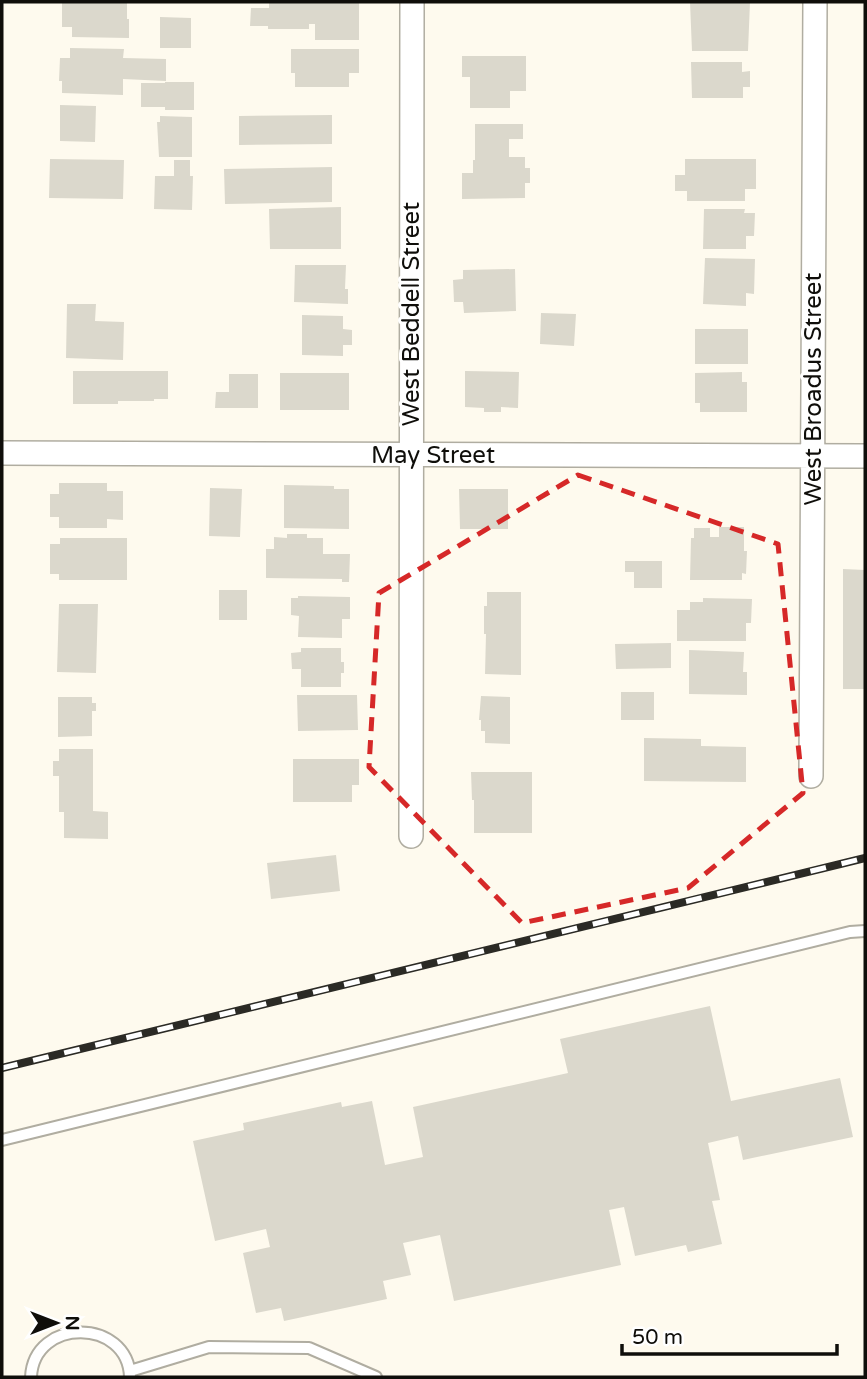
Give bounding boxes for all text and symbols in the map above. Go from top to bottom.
street label: West Beddell Street [397,202,426,426]
street label: West Broadus Street [799,272,828,506]
street label: May Street [371,441,495,470]
north arrow [21,1288,91,1358]
scale bar [622,1312,837,1356]
text: N [61,1315,83,1331]
text: 50 m [632,1325,683,1350]

